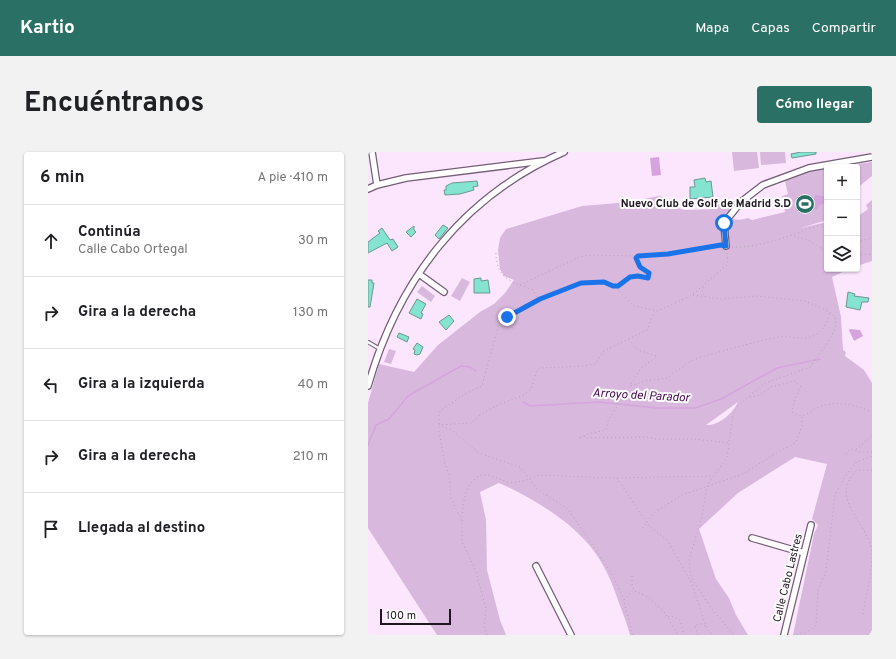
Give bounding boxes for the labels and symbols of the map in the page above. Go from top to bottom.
sports icon: Nuevo Club de Golf de Madrid S.D [794,193,816,215]
place label: Nuevo Club de Golf de Madrid S.D [621,197,791,211]
route start [715,214,733,232]
route end [498,308,516,326]
water label: Arroyo del Parador [592,385,691,407]
street label: Calle Cabo Lastres [770,532,806,624]
scale bar [380,607,451,626]

